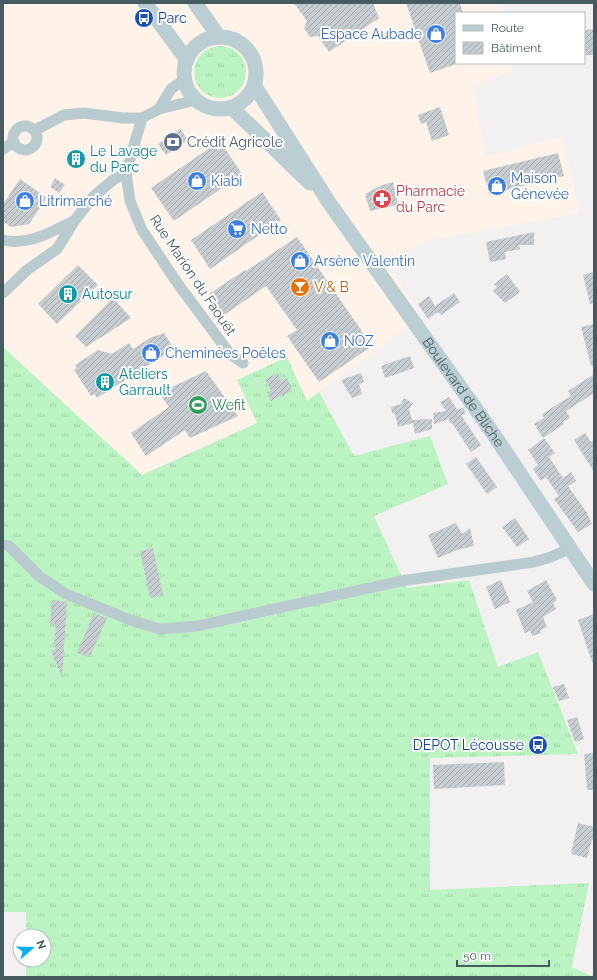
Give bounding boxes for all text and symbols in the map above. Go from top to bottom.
bus stop icon: Parc [133,7,155,29]
place label: Parc [158,10,187,26]
legend [455,12,585,64]
text: Route [491,21,524,35]
shop icon: Espace Aubade [425,23,447,45]
place label: Espace Aubade [321,26,422,42]
text: Bâtiment [491,41,541,55]
bank icon: Crédit Agricole [162,131,184,153]
place label: Crédit Agricole [187,134,283,150]
place label: Le Lavage du Parc [90,143,157,175]
building icon: Le Lavage du Parc [65,148,87,170]
shop icon: Kiabi [186,170,208,192]
place label: Maison Génevée [511,170,569,202]
place label: Kiabi [211,173,242,189]
shop icon: Maison Génevée [486,175,508,197]
place label: Pharmacie du Parc [396,183,465,215]
pharmacy icon: Pharmacie du Parc [371,188,393,210]
shop icon: Litrimarché [14,190,36,212]
place label: Litrimarché [39,193,112,209]
street label: Rue Marion du Faouët [147,212,240,339]
supermarket icon: Netto [226,218,248,240]
place label: Netto [251,221,287,237]
shop icon: Arsène Valentin [289,250,311,272]
place label: Arsène Valentin [314,253,415,269]
bar icon: V & B [289,276,311,298]
place label: V & B [314,279,349,295]
building icon: Autosur [57,283,79,305]
place label: Autosur [82,286,133,302]
shop icon: NOZ [319,330,341,352]
place label: NOZ [344,333,374,349]
street label: Boulevard de Bliche [419,334,508,450]
shop icon: Cheminées Poêles [140,342,162,364]
place label: Cheminées Poêles [165,345,286,361]
place label: Ateliers Garrault [119,366,171,398]
building icon: Ateliers Garrault [94,371,116,393]
sports icon: Wefit [187,394,209,416]
place label: Wefit [212,397,246,413]
bus stop icon: DEPOT Lécousse [527,734,549,756]
place label: DEPOT Lécousse [413,737,524,753]
north arrow [12,928,52,968]
text: N [33,939,48,951]
scale bar [457,942,549,968]
text: 50 m [463,949,491,963]

